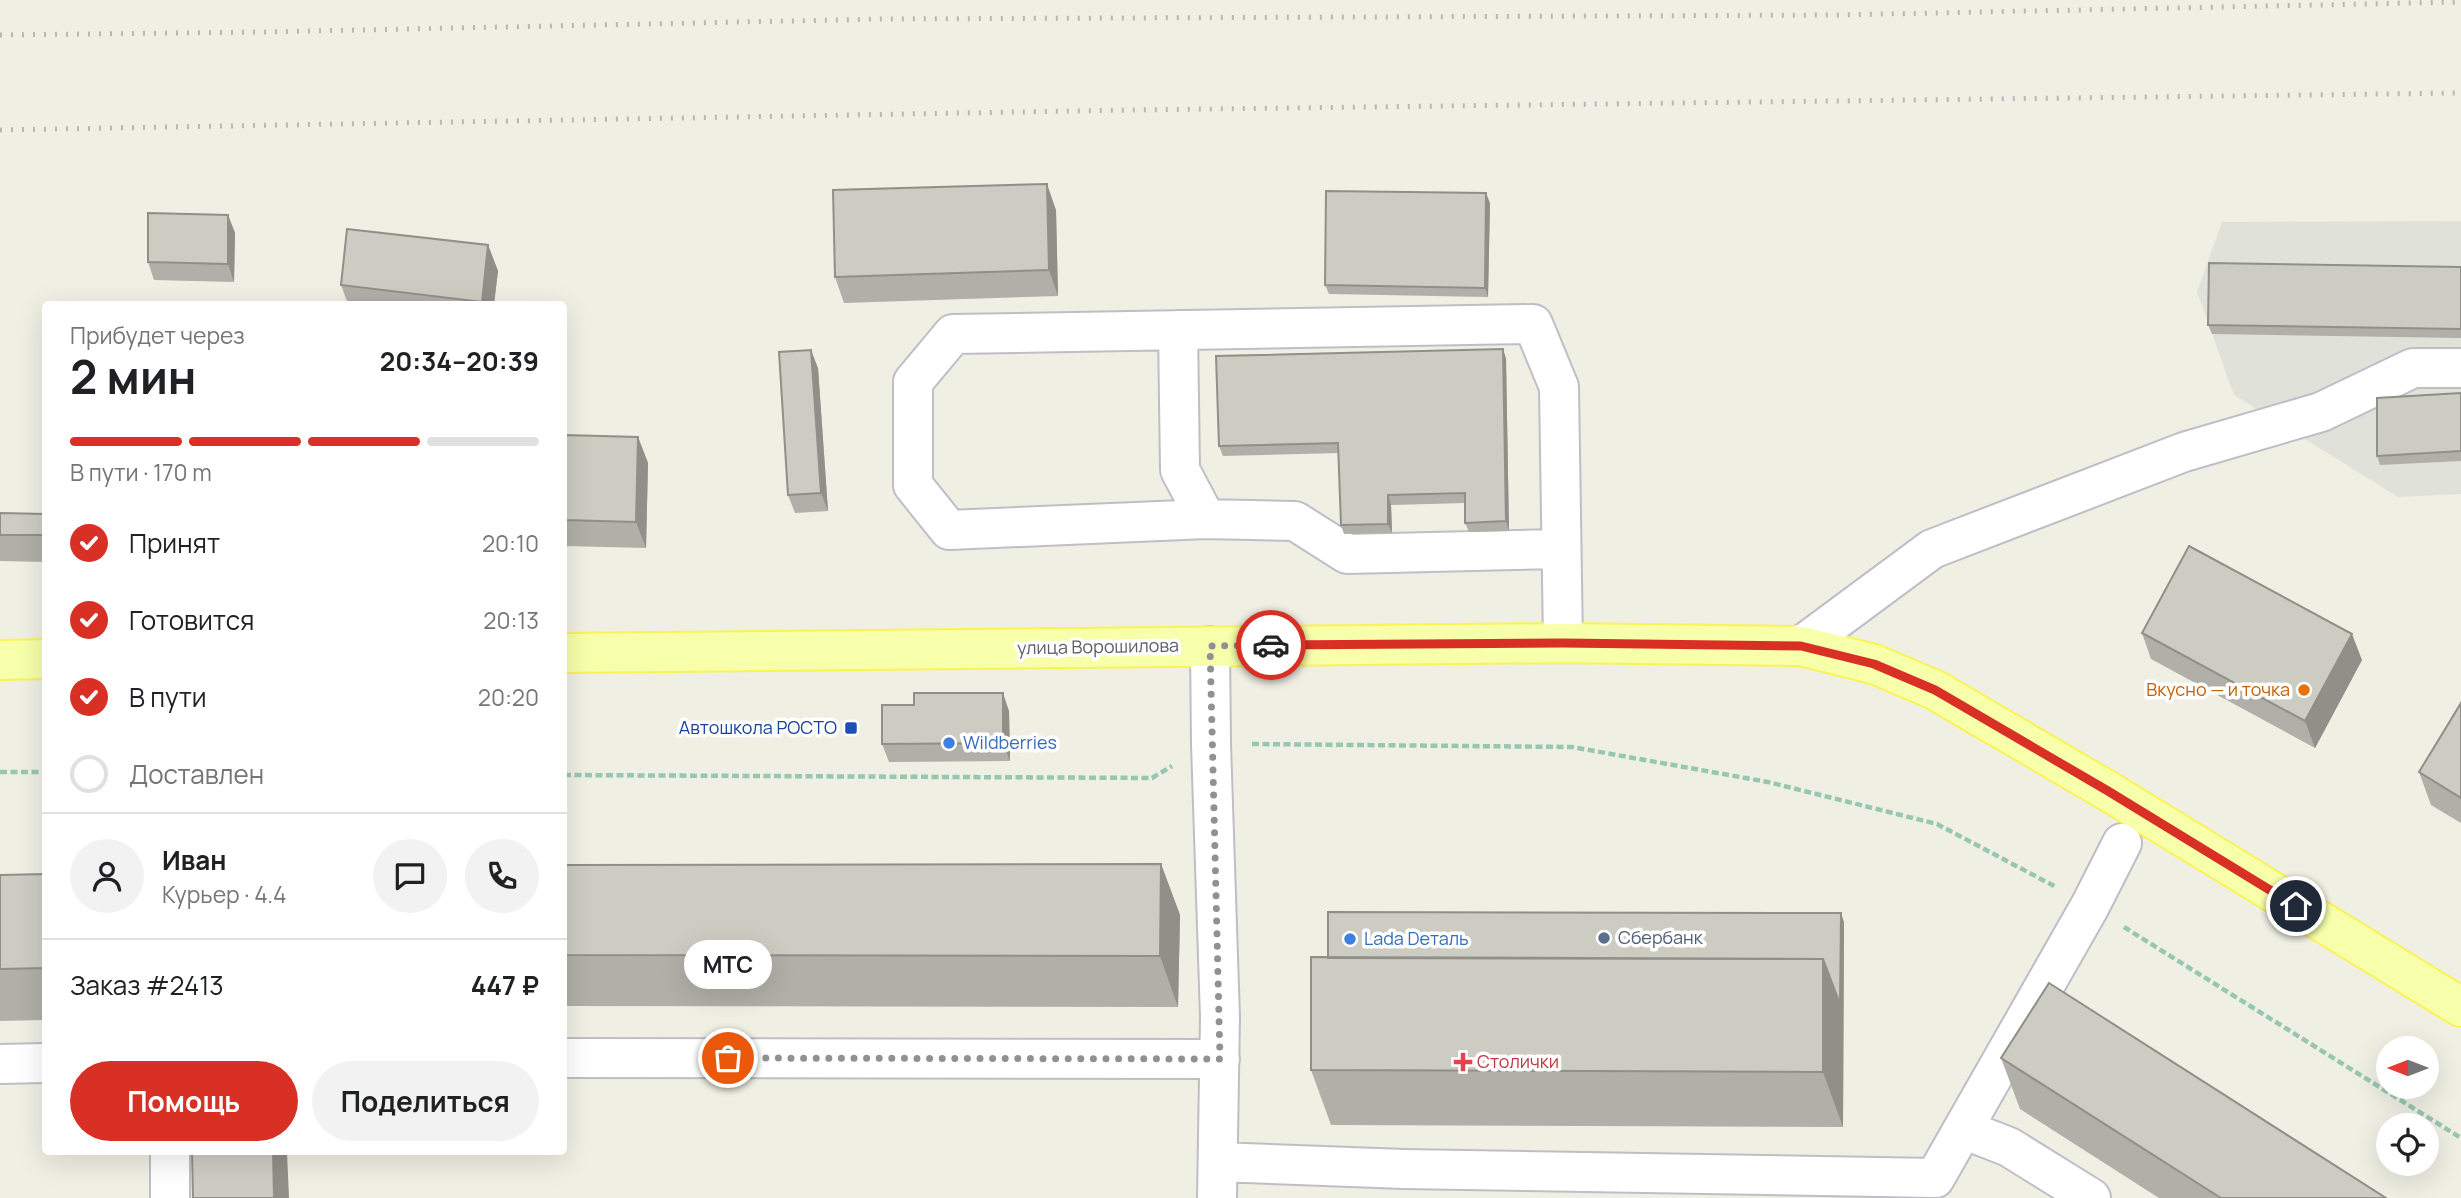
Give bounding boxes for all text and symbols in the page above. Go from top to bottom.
text: Прибудет через [70,319,245,351]
text: 20:34–20:39 [380,343,539,379]
text: 2 мин [70,345,197,408]
text: В пути · 170 m [70,456,212,488]
icon: check [70,524,108,562]
text: Принят [129,525,220,561]
text: 20:10 [482,527,539,559]
icon: check [70,601,108,639]
text: Готовится [129,602,254,638]
text: 20:13 [483,604,539,636]
courier [1236,610,1306,680]
icon: car [1252,626,1290,664]
street label: улица Ворошилова [1017,633,1179,659]
place label: Вкусно — и точка [2146,677,2290,701]
icon: check [70,678,108,716]
text: В пути [129,679,207,715]
text: 20:20 [478,681,539,713]
marker: Вкусно — и точка [2296,682,2312,698]
place label: Автошкола РОСТО [679,715,837,739]
marker: Автошкола РОСТО [843,720,859,736]
place label: Wildberries [963,730,1057,754]
marker: Wildberries [941,735,957,751]
text: Доставлен [129,756,264,792]
button: person [70,839,144,913]
button: chat [373,839,447,913]
button: phone [465,839,539,913]
text: Иван [162,842,226,878]
pin [2266,876,2326,936]
text: Курьер · 4.4 [162,878,287,910]
icon: home [2277,887,2315,925]
place label: Сбербанк [1618,925,1704,949]
place label: Lada Dеталь [1364,926,1469,950]
marker: Сбербанк [1596,930,1612,946]
marker: Lada Dеталь [1342,931,1358,947]
callout: МТС [684,939,772,988]
text: МТС [703,948,753,980]
text: Заказ #2413 [70,967,224,1003]
text: 447 ₽ [471,967,539,1003]
pin [698,1028,758,1088]
north arrow [2376,1036,2440,1099]
map controls [2376,1036,2439,1176]
icon: bag [709,1039,747,1077]
place label: Столички [1477,1049,1559,1073]
marker: Столички [1455,1054,1471,1070]
button: Помощь [70,1061,298,1141]
button: Поделиться [312,1061,539,1141]
button: locate [2376,1113,2439,1176]

